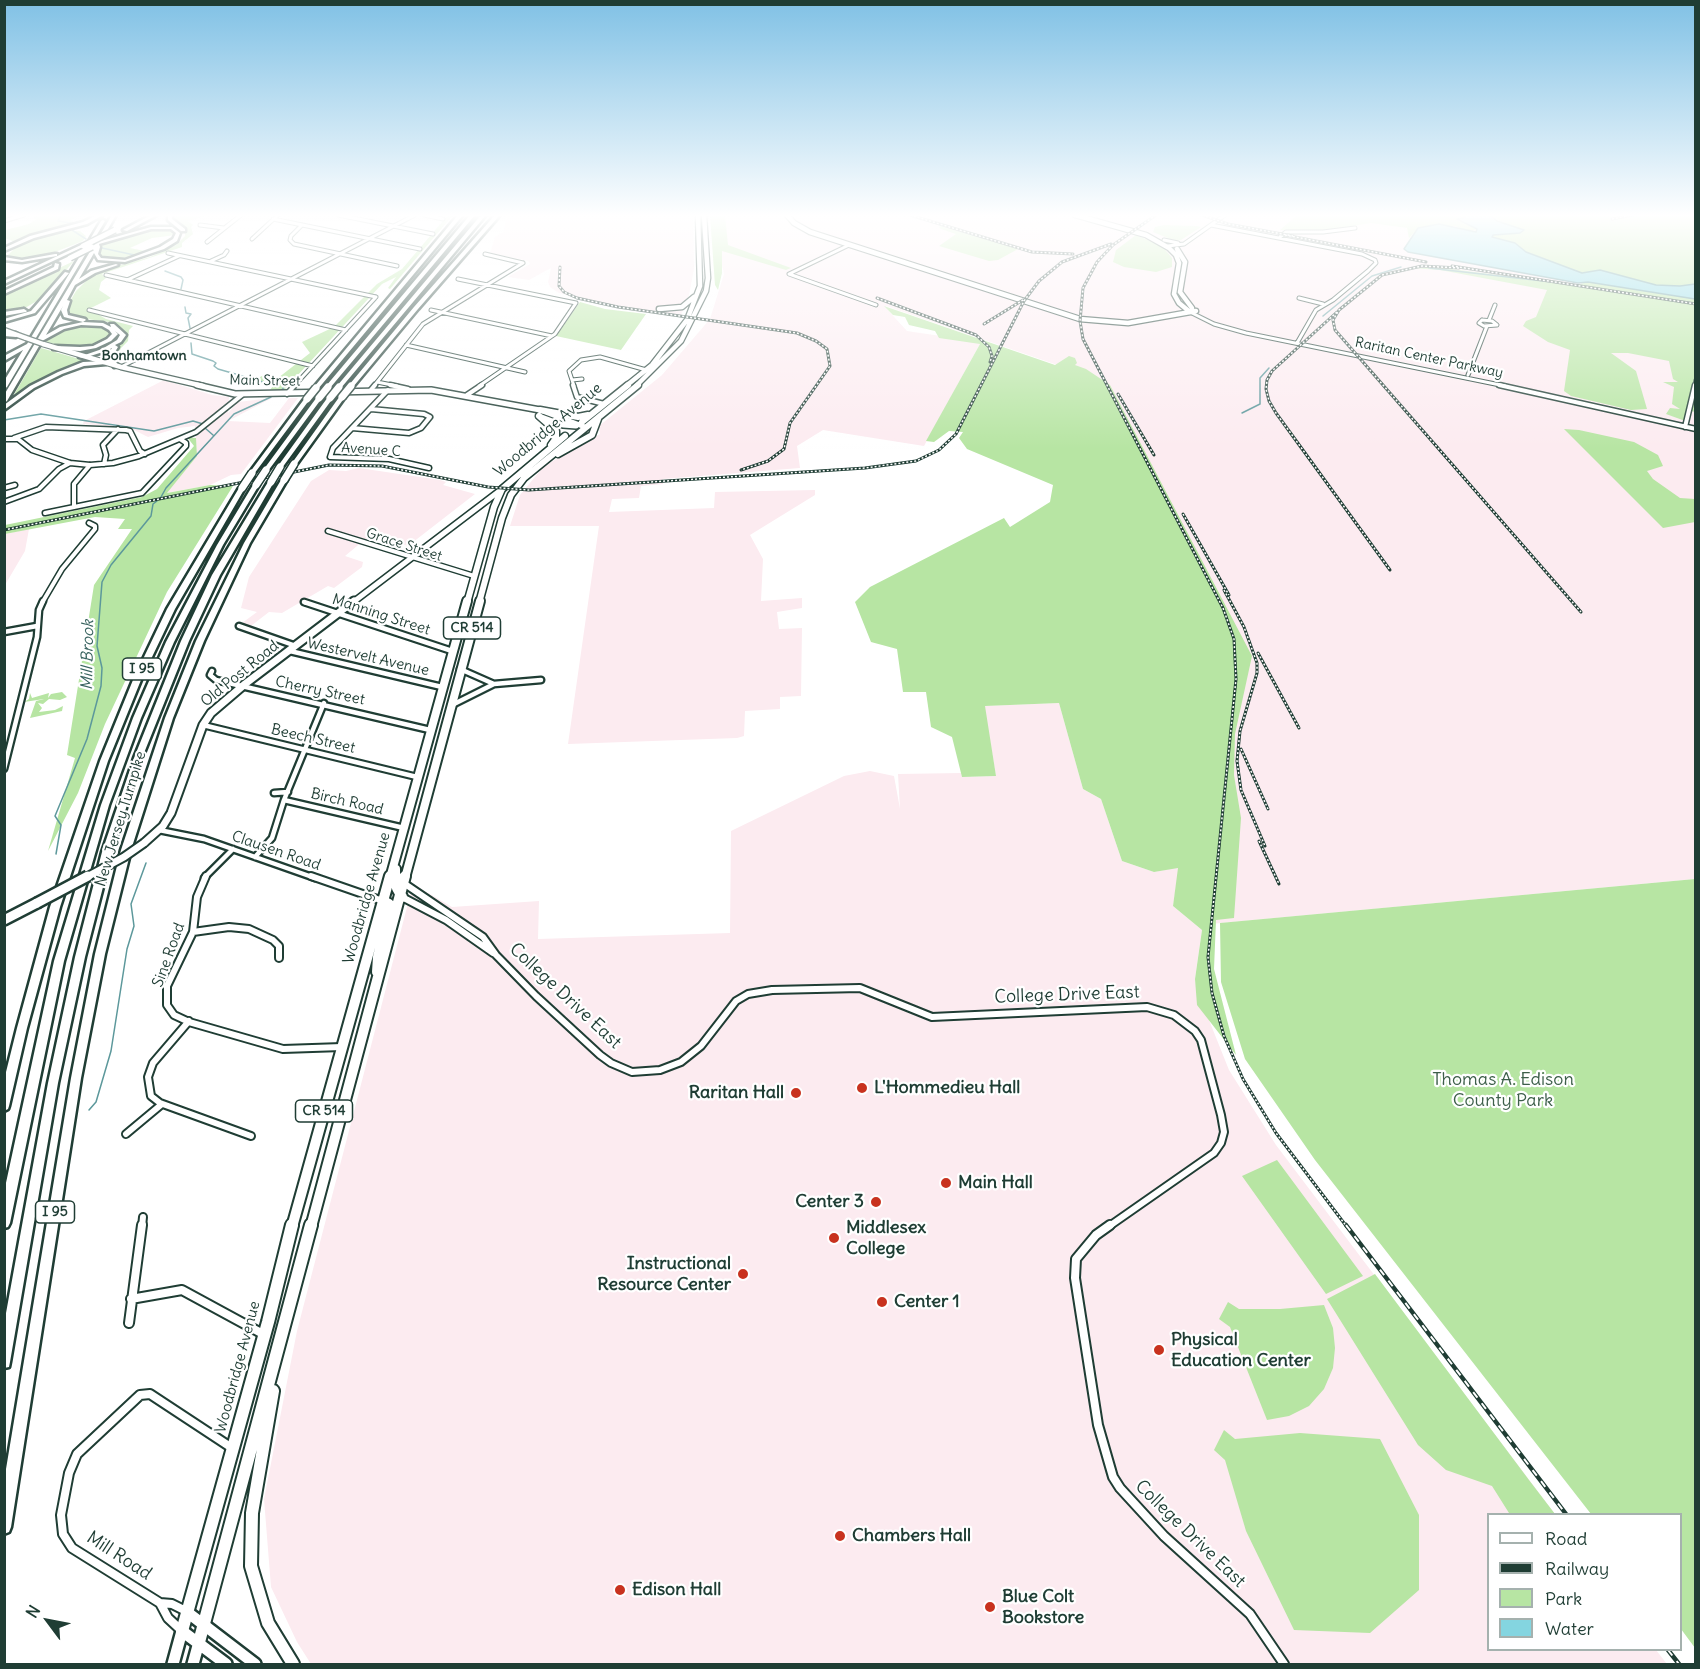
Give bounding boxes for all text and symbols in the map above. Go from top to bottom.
street label: Raritan Center Parkway [1353,334,1505,382]
district label: Bonhamtown [101,348,187,364]
street label: Main Street [229,372,301,390]
street label: Woodbridge Avenue [490,380,606,480]
street label: Avenue C [341,440,401,460]
street label: Grace Street [364,525,444,565]
street label: Manning Street [330,591,432,639]
road number: CR 514 [444,617,500,639]
water label: Mill Brook [78,620,98,690]
street label: Westervelt Avenue [305,634,431,680]
street label: Old Post Road [197,637,283,711]
road number: I 95 [122,658,162,680]
street label: Cherry Street [274,673,366,709]
street label: Beech Street [269,721,357,757]
street label: New Jersey Turnpike [92,749,150,889]
street label: Birch Road [309,785,385,819]
street label: Clausen Road [229,827,323,875]
street label: Woodbridge Avenue [340,830,394,966]
street label: Sine Road [149,920,189,990]
street label: College Drive East [505,939,625,1053]
street label: College Drive East [994,982,1140,1008]
park label: Thomas A. Edison County Park [1432,1069,1574,1112]
place label: L'Hommedieu Hall [874,1077,1020,1099]
marker: L'Hommedieu Hall [855,1081,869,1095]
place label: Raritan Hall [689,1082,784,1104]
marker: Raritan Hall [789,1086,803,1100]
road number: CR 514 [296,1100,352,1122]
place label: Main Hall [958,1172,1033,1194]
marker: Main Hall [939,1176,953,1190]
place label: Center 3 [795,1191,864,1213]
marker: Center 3 [869,1195,883,1209]
road number: I 95 [36,1201,74,1223]
place label: Middlesex College [846,1217,926,1260]
marker: Middlesex College [827,1231,841,1245]
place label: Instructional Resource Center [597,1253,731,1296]
marker: Instructional Resource Center [736,1267,750,1281]
place label: Center 1 [894,1291,960,1313]
marker: Center 1 [875,1295,889,1309]
street label: Woodbridge Avenue [212,1299,264,1435]
place label: Physical Education Center [1171,1329,1311,1372]
marker: Physical Education Center [1152,1343,1166,1357]
street label: College Drive East [1130,1476,1250,1592]
legend [1487,1513,1682,1651]
place label: Chambers Hall [852,1525,971,1547]
street label: Mill Road [82,1527,156,1585]
text: Road [1545,1527,1587,1550]
marker: Chambers Hall [833,1529,847,1543]
text: Railway [1545,1557,1609,1580]
place label: Edison Hall [632,1579,721,1601]
marker: Edison Hall [613,1583,627,1597]
place label: Blue Colt Bookstore [1002,1586,1084,1628]
text: Park [1545,1587,1582,1610]
north arrow [18,1591,78,1651]
marker: Blue Colt Bookstore [983,1600,997,1614]
text: N [21,1601,44,1621]
text: Water [1545,1617,1594,1640]

